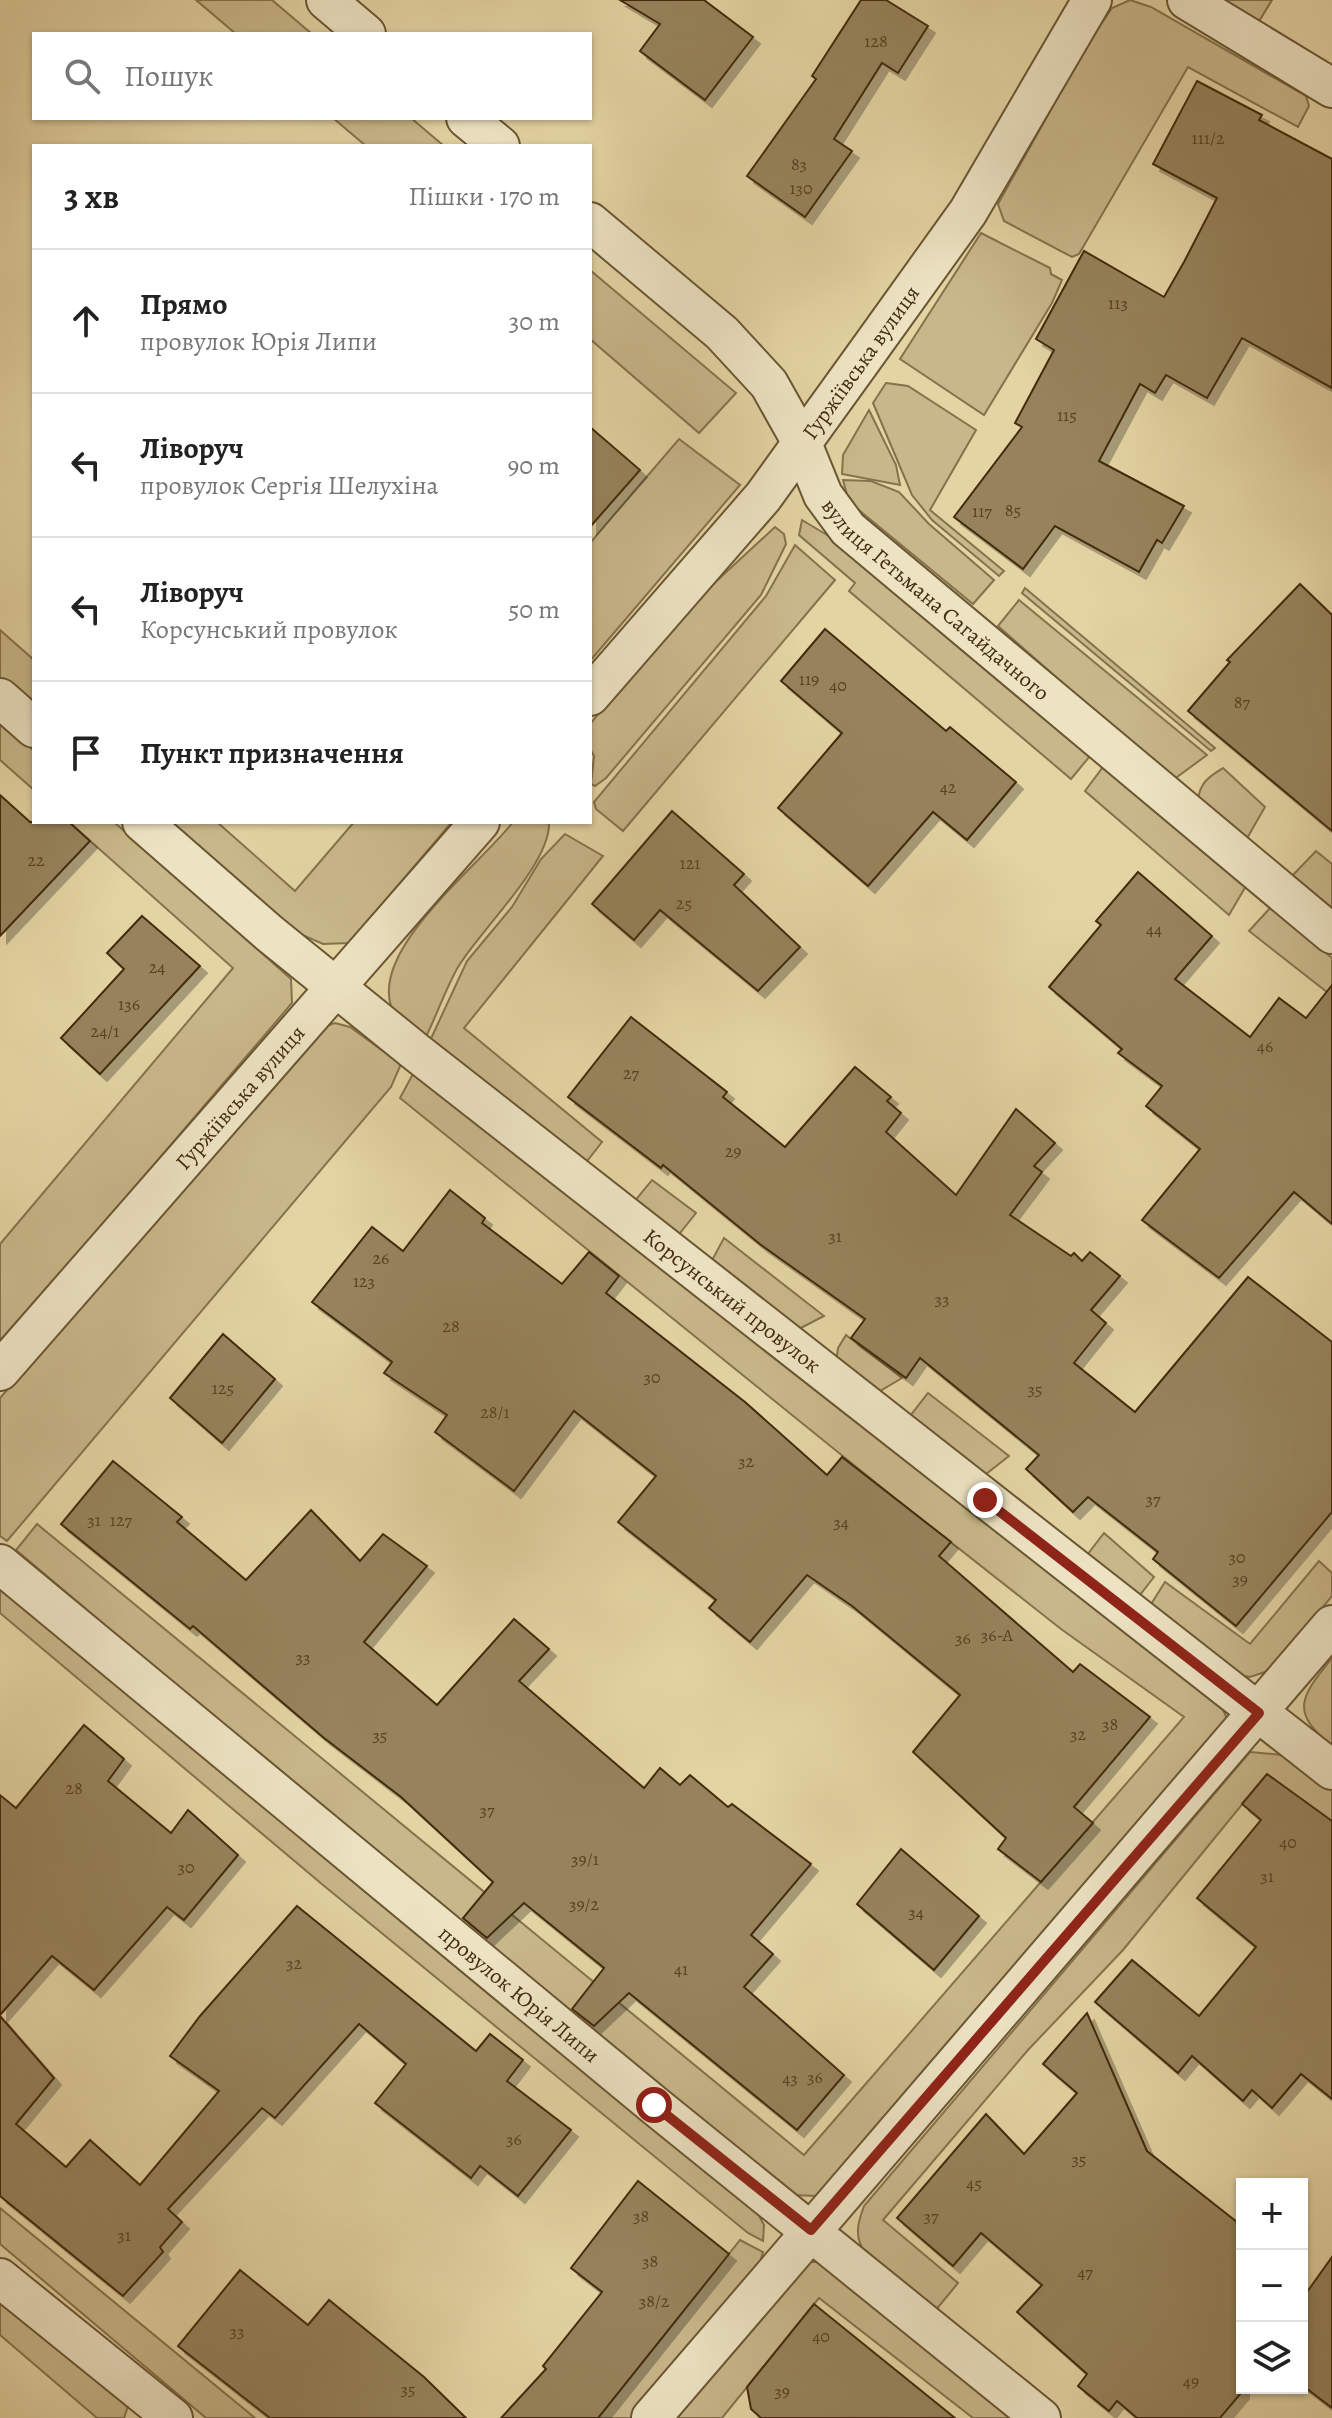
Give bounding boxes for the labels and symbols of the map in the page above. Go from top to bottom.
house number: 128 [864,29,888,53]
house number: 111/2 [1192,126,1225,150]
house number: 83 [791,152,807,176]
house number: 130 [789,176,813,200]
street label: Гуржіївська вулиця [795,280,927,446]
house number: 113 [1108,291,1128,315]
house number: 115 [1057,403,1077,427]
street label: вулиця Гетьмана Сагайдачного [814,493,1056,708]
house number: 85 [1005,498,1021,522]
house number: 117 [972,499,992,523]
house number: 119 [799,667,819,691]
house number: 40 [829,673,847,697]
house number: 87 [1234,690,1251,714]
house number: 42 [940,775,957,799]
house number: 22 [27,848,45,872]
house number: 121 [680,851,700,875]
house number: 25 [676,891,692,915]
house number: 44 [1146,917,1162,941]
house number: 24 [149,955,165,979]
house number: 136 [118,992,140,1016]
house number: 24/1 [91,1019,119,1043]
street label: Гуржіївська вулиця [169,1019,312,1176]
house number: 46 [1257,1034,1273,1058]
house number: 27 [623,1061,639,1085]
house number: 29 [725,1139,741,1163]
street label: Корсунський провулок [637,1222,827,1380]
house number: 31 [828,1224,842,1248]
house number: 26 [373,1246,389,1270]
house number: 123 [353,1269,375,1293]
house number: 33 [935,1287,949,1311]
house number: 28 [442,1314,460,1338]
house number: 30 [643,1365,661,1389]
house number: 125 [212,1376,234,1400]
house number: 35 [1027,1377,1043,1401]
house number: 28/1 [480,1400,510,1424]
house number: 32 [738,1449,754,1473]
route end [967,1482,1003,1518]
house number: 37 [1145,1487,1161,1511]
house number: 31 [87,1508,101,1532]
house number: 127 [110,1508,133,1532]
house number: 34 [833,1510,849,1534]
house number: 30 [1228,1545,1246,1569]
house number: 39 [1232,1567,1248,1591]
house number: 36-А [981,1623,1014,1647]
house number: 36 [955,1626,971,1650]
house number: 33 [296,1645,310,1669]
house number: 38 [1102,1712,1118,1736]
house number: 32 [1070,1722,1086,1746]
house number: 35 [372,1723,388,1747]
house number: 28 [65,1776,83,1800]
house number: 37 [479,1798,495,1822]
house number: 40 [1279,1830,1297,1854]
house number: 39/1 [571,1847,599,1871]
house number: 30 [177,1855,195,1879]
house number: 31 [1260,1864,1274,1888]
house number: 39/2 [569,1892,600,1916]
house number: 34 [908,1900,924,1924]
street label: провулок Юрія Липи [432,1919,606,2070]
house number: 32 [286,1951,302,1975]
house number: 41 [674,1957,688,1981]
house number: 36 [807,2065,823,2089]
house number: 43 [782,2066,798,2090]
route start [636,2087,672,2123]
house number: 36 [506,2127,522,2151]
house number: 35 [1071,2147,1087,2171]
house number: 45 [966,2171,982,2195]
house number: 38 [633,2204,649,2228]
house number: 37 [923,2204,939,2228]
house number: 31 [117,2223,131,2247]
house number: 38 [642,2249,658,2273]
house number: 47 [1077,2260,1093,2284]
house number: 38/2 [639,2289,670,2313]
house number: 33 [230,2319,244,2343]
house number: 40 [812,2324,830,2348]
house number: 49 [1183,2369,1199,2393]
house number: 35 [400,2377,416,2401]
house number: 39 [774,2379,790,2403]

